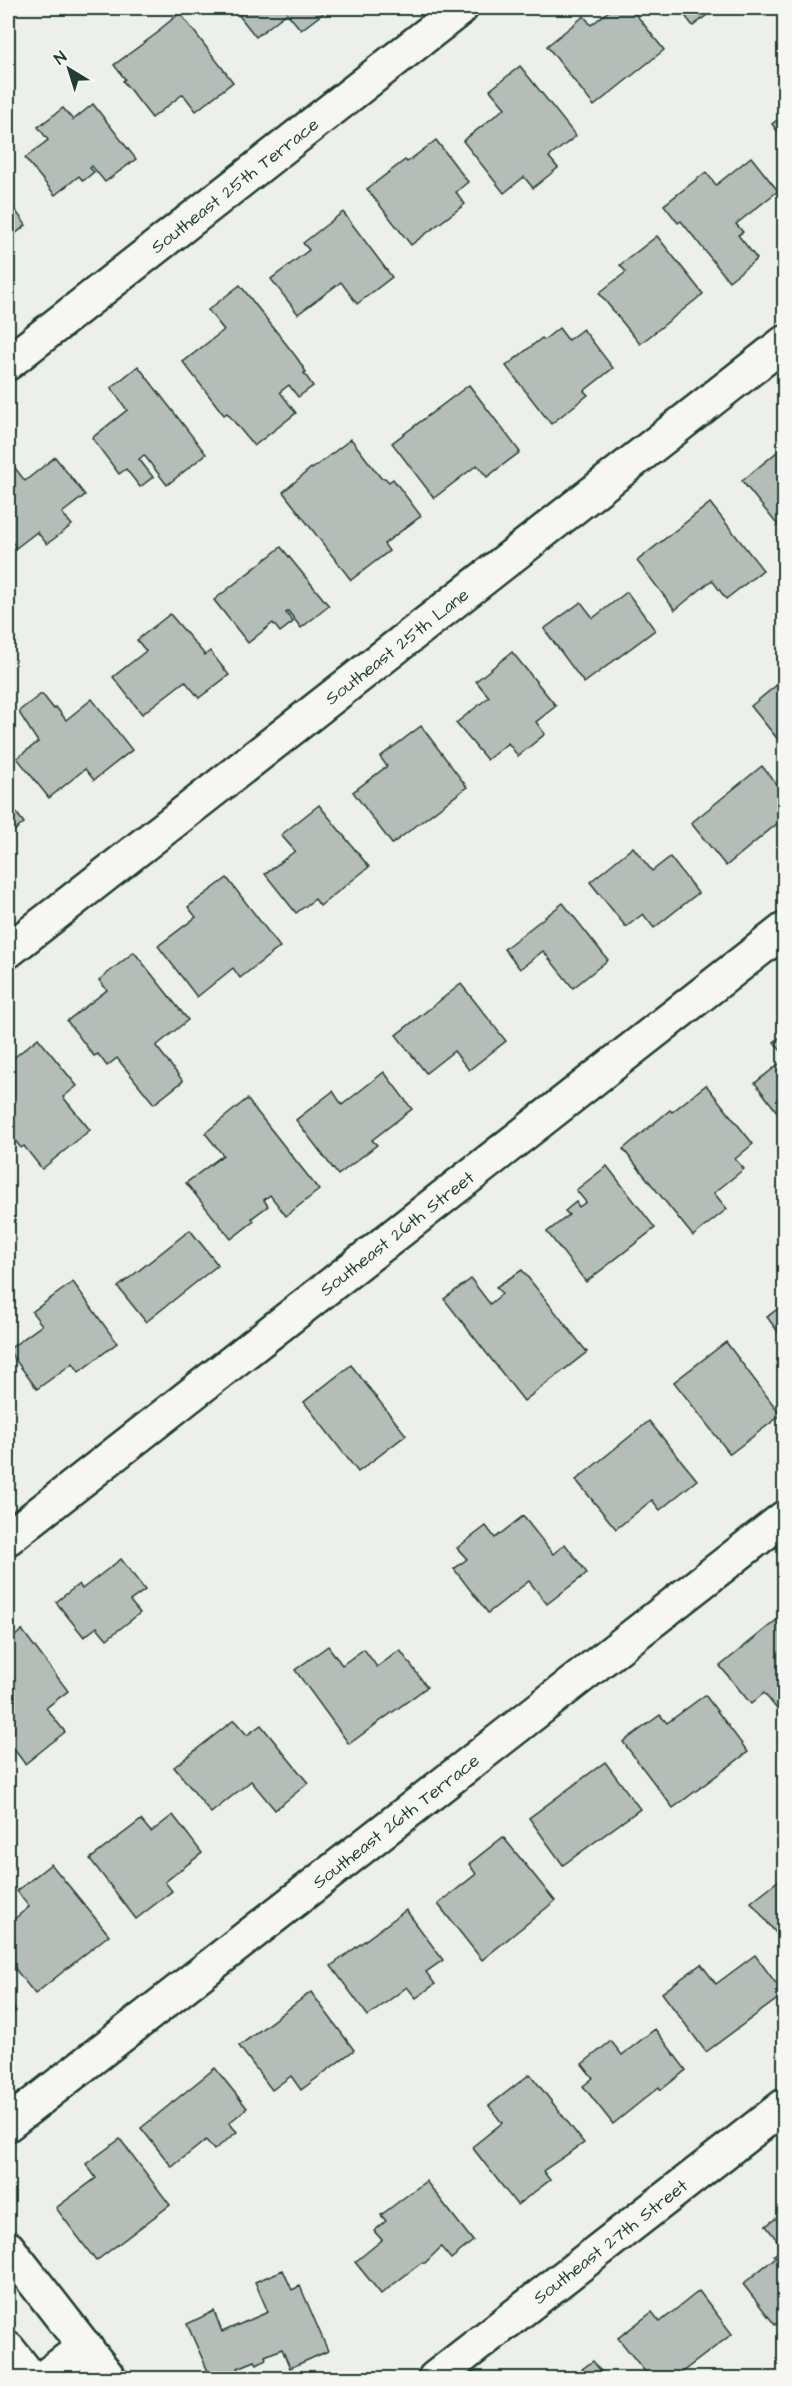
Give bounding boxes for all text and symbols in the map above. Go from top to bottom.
north arrow [39,39,99,99]
text: N [50,46,71,70]
street label: Southeast 25th Terrace [145,111,324,259]
street label: Southeast 25th Lane [320,582,474,711]
street label: Southeast 26th Street [314,1164,480,1302]
street label: Southeast 26th Terrace [307,1748,485,1894]
street label: Southeast 27th Street [528,2173,693,2310]

